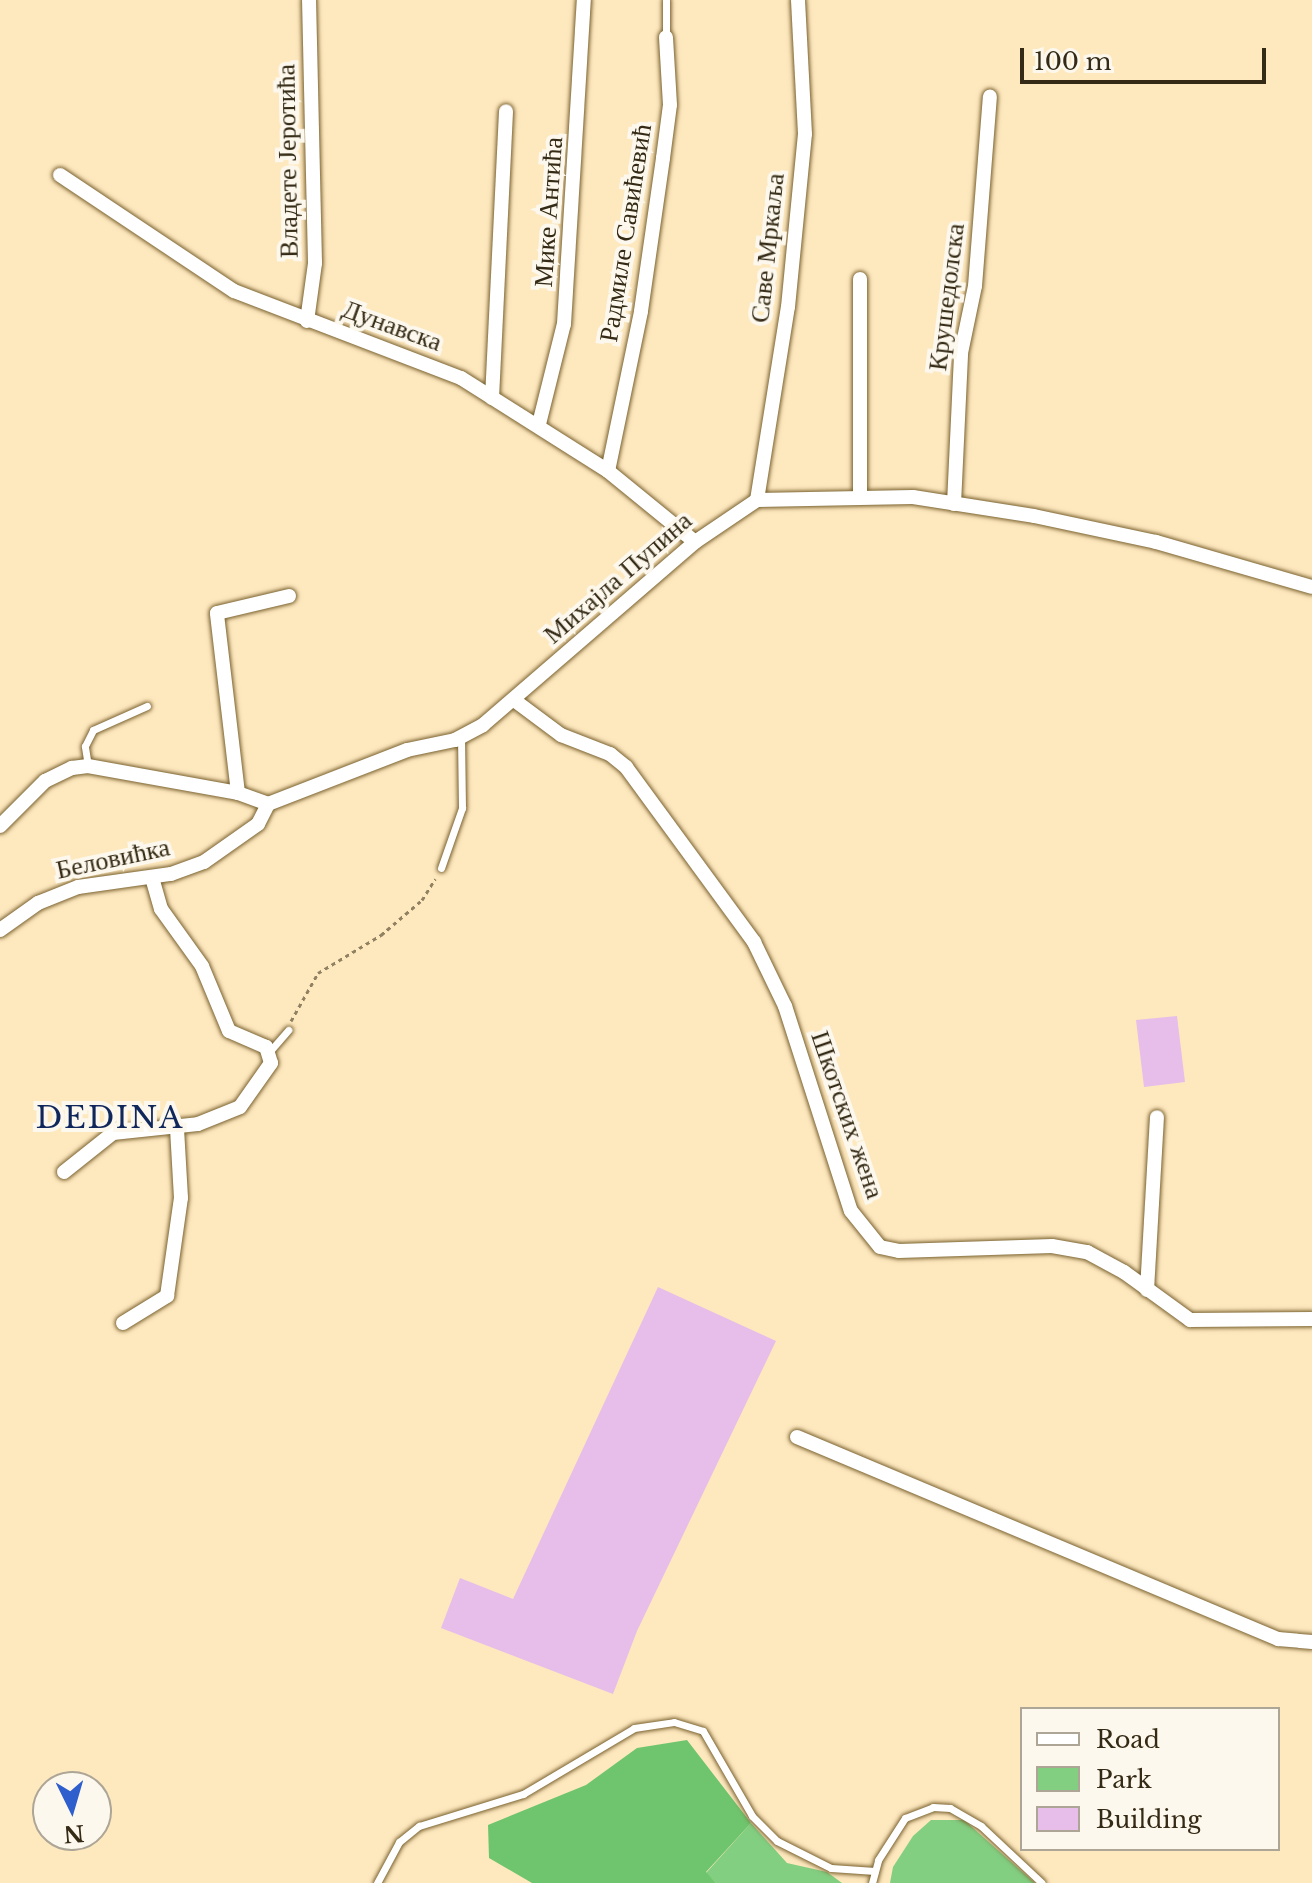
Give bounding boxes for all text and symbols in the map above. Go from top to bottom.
scale bar [1024,32,1270,82]
text: 100 m [1034,47,1112,76]
street label: Владете Јеротића [271,64,305,258]
street label: Радмиле Савићевић [593,122,659,344]
street label: Мике Антића [528,136,570,288]
street label: Саве Мркаља [745,172,791,324]
street label: Крушедолска [922,221,972,373]
street label: Дунавска [338,294,446,358]
street label: Михајла Пупина [538,505,698,651]
street label: Беловићка [53,832,173,886]
street label: Шкотских жена [804,1027,890,1203]
district label: DEDINA [36,1100,184,1136]
legend [1020,1707,1280,1851]
text: Road [1096,1725,1160,1754]
text: Park [1096,1765,1152,1794]
north arrow [32,1771,112,1851]
text: Building [1096,1805,1202,1834]
text: N [62,1819,85,1848]

